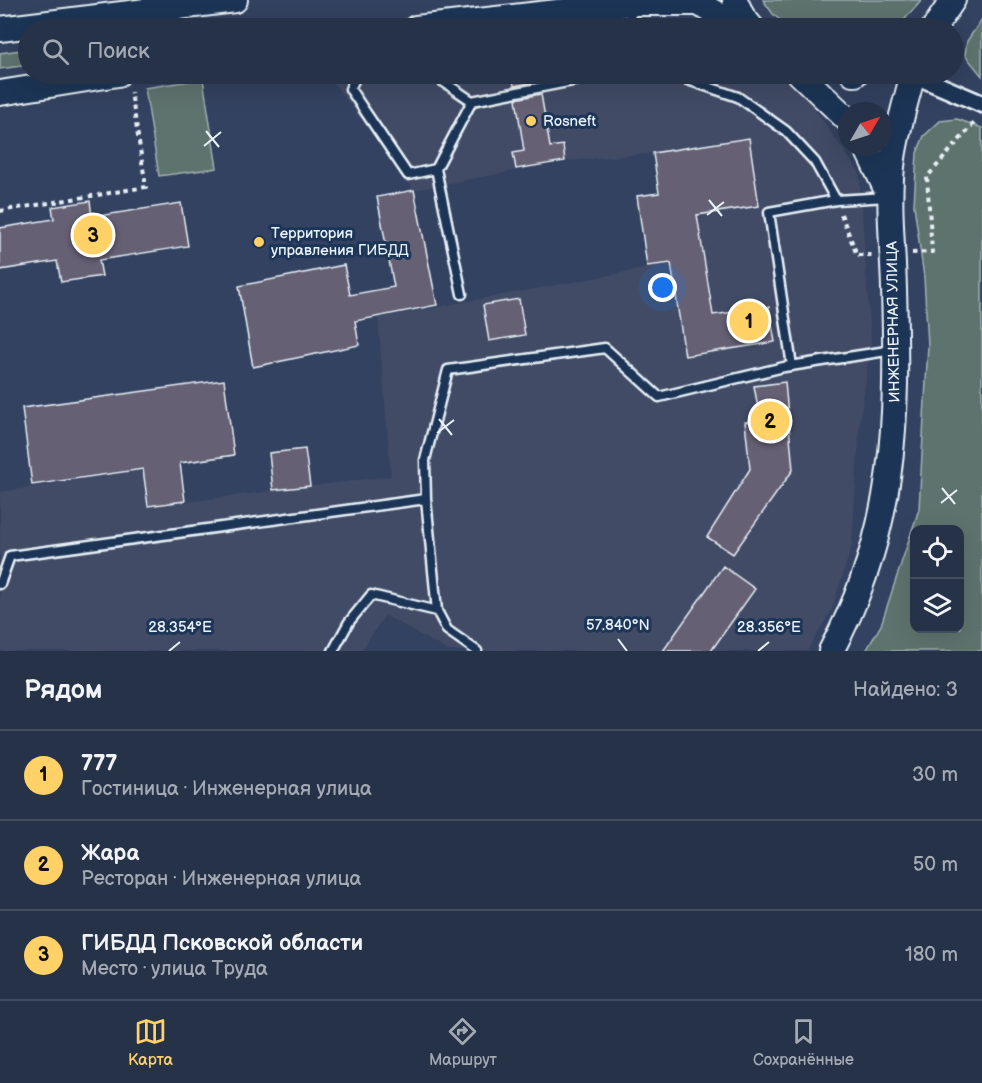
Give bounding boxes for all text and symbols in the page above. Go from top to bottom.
search box [18,18,964,84]
icon: search [39,35,72,68]
text: Поиск [87,38,150,65]
north arrow [838,102,892,156]
place label: Rosneft [543,112,597,131]
marker: Rosneft [524,114,538,128]
pin: 3 [74,212,112,258]
place label: Территория управления ГИБДД [271,224,409,260]
marker: Территория управления ГИБДД [252,235,266,249]
street label: ИНЖЕНЕРНАЯ УЛИЦА [883,240,904,403]
your location [648,273,677,302]
pin: 1 [730,298,768,344]
pin: 2 [750,398,790,444]
map controls [910,525,964,633]
button: locate [910,525,964,579]
button: layers [910,579,964,633]
text: 57.840°N [586,616,650,635]
text: 28.354°E [148,618,212,637]
text: 28.356°E [737,618,801,637]
text: Рядом [24,675,102,706]
text: Найдено: 3 [853,678,958,702]
text: 777 [81,750,117,777]
text: 1 [39,763,48,787]
text: 30 m [912,763,958,787]
text: Гостиница · Инженерная улица [81,777,372,801]
text: Жара [81,840,139,867]
text: 2 [38,853,49,877]
text: 50 m [913,853,958,877]
text: Ресторан · Инженерная улица [81,867,361,891]
text: ГИБДД Псковской области [81,930,363,957]
text: 3 [38,943,49,967]
text: 180 m [905,943,958,967]
text: Место · улица Труда [81,957,268,981]
tab: Карта [128,1015,173,1070]
tab: Маршрут [429,1015,497,1070]
tab: Сохранённые [753,1015,854,1070]

